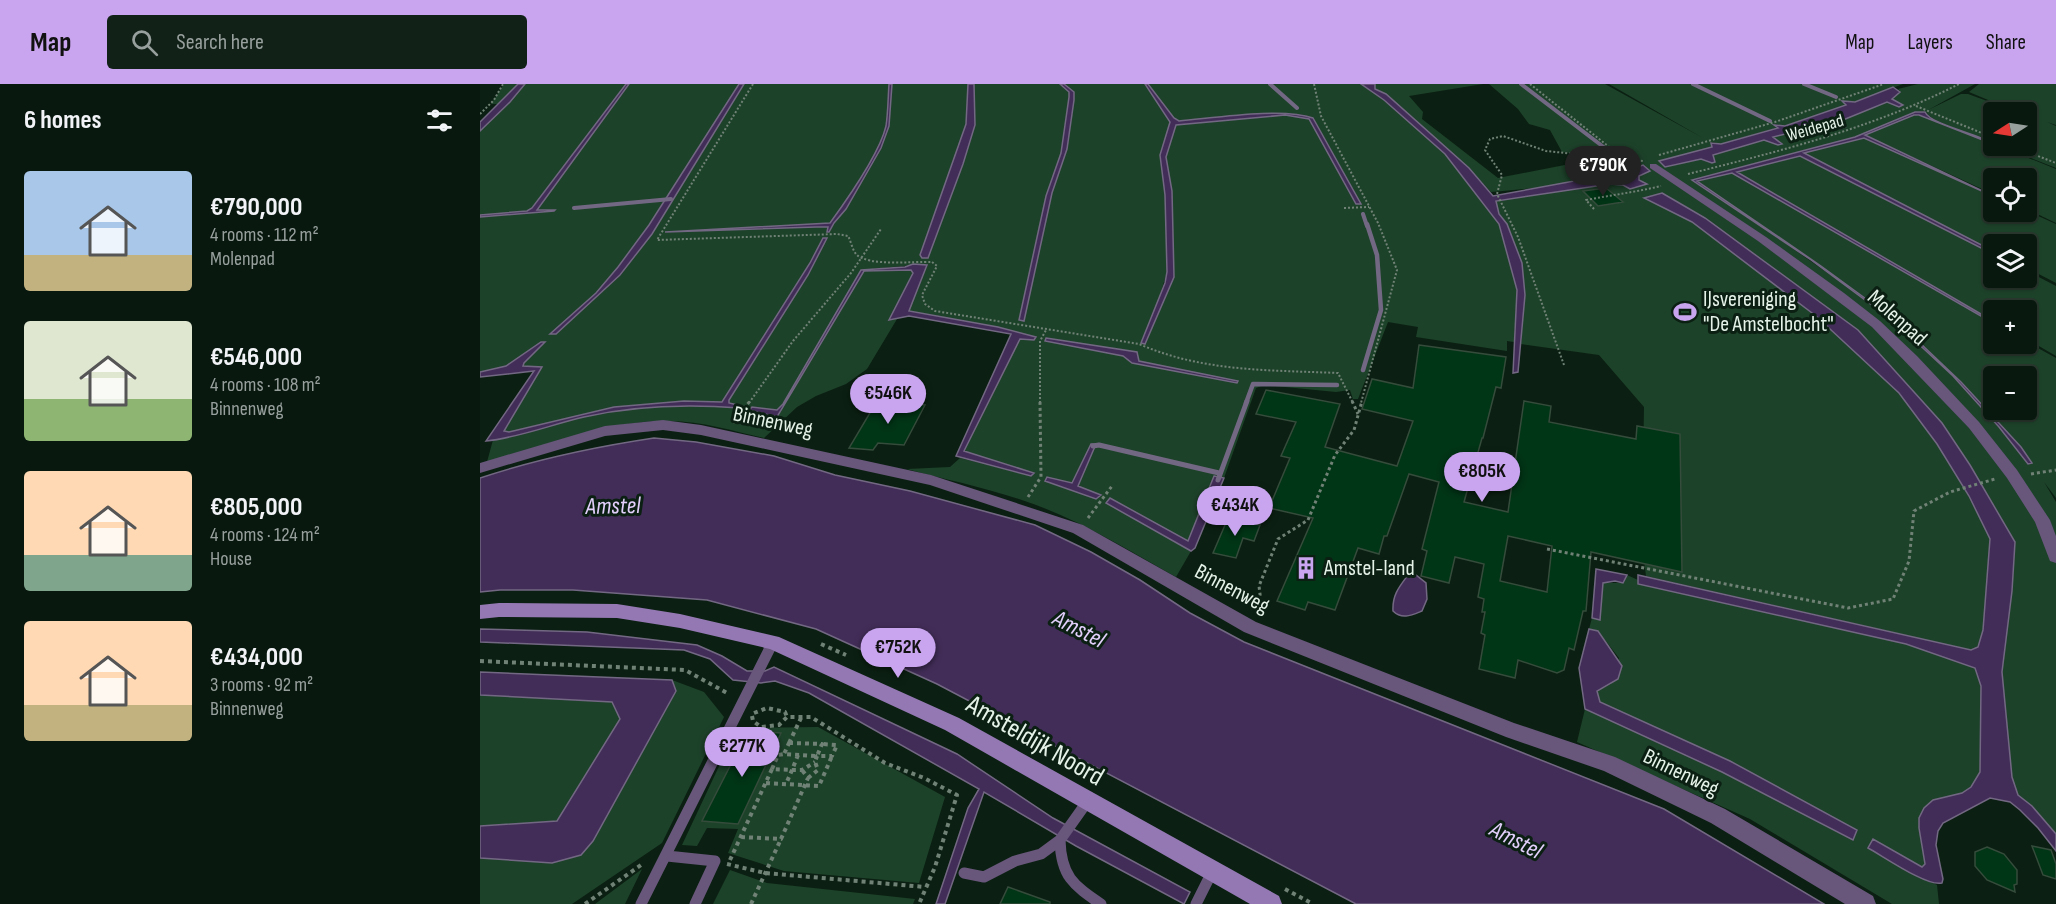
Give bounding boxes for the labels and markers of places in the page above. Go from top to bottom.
pin: €790K [1561,146,1645,197]
place label: IJsvereniging "De Amstelbocht" [1703,286,1834,338]
sports icon: IJsvereniging "De Amstelbocht" [1672,299,1698,325]
pin: €546K [846,374,930,425]
pin: €805K [1440,452,1524,503]
pin: €434K [1193,486,1277,537]
building icon: Amstel-land [1293,555,1319,581]
place label: Amstel-land [1323,555,1415,582]
pin: €752K [856,628,940,679]
pin: €277K [700,727,784,778]

